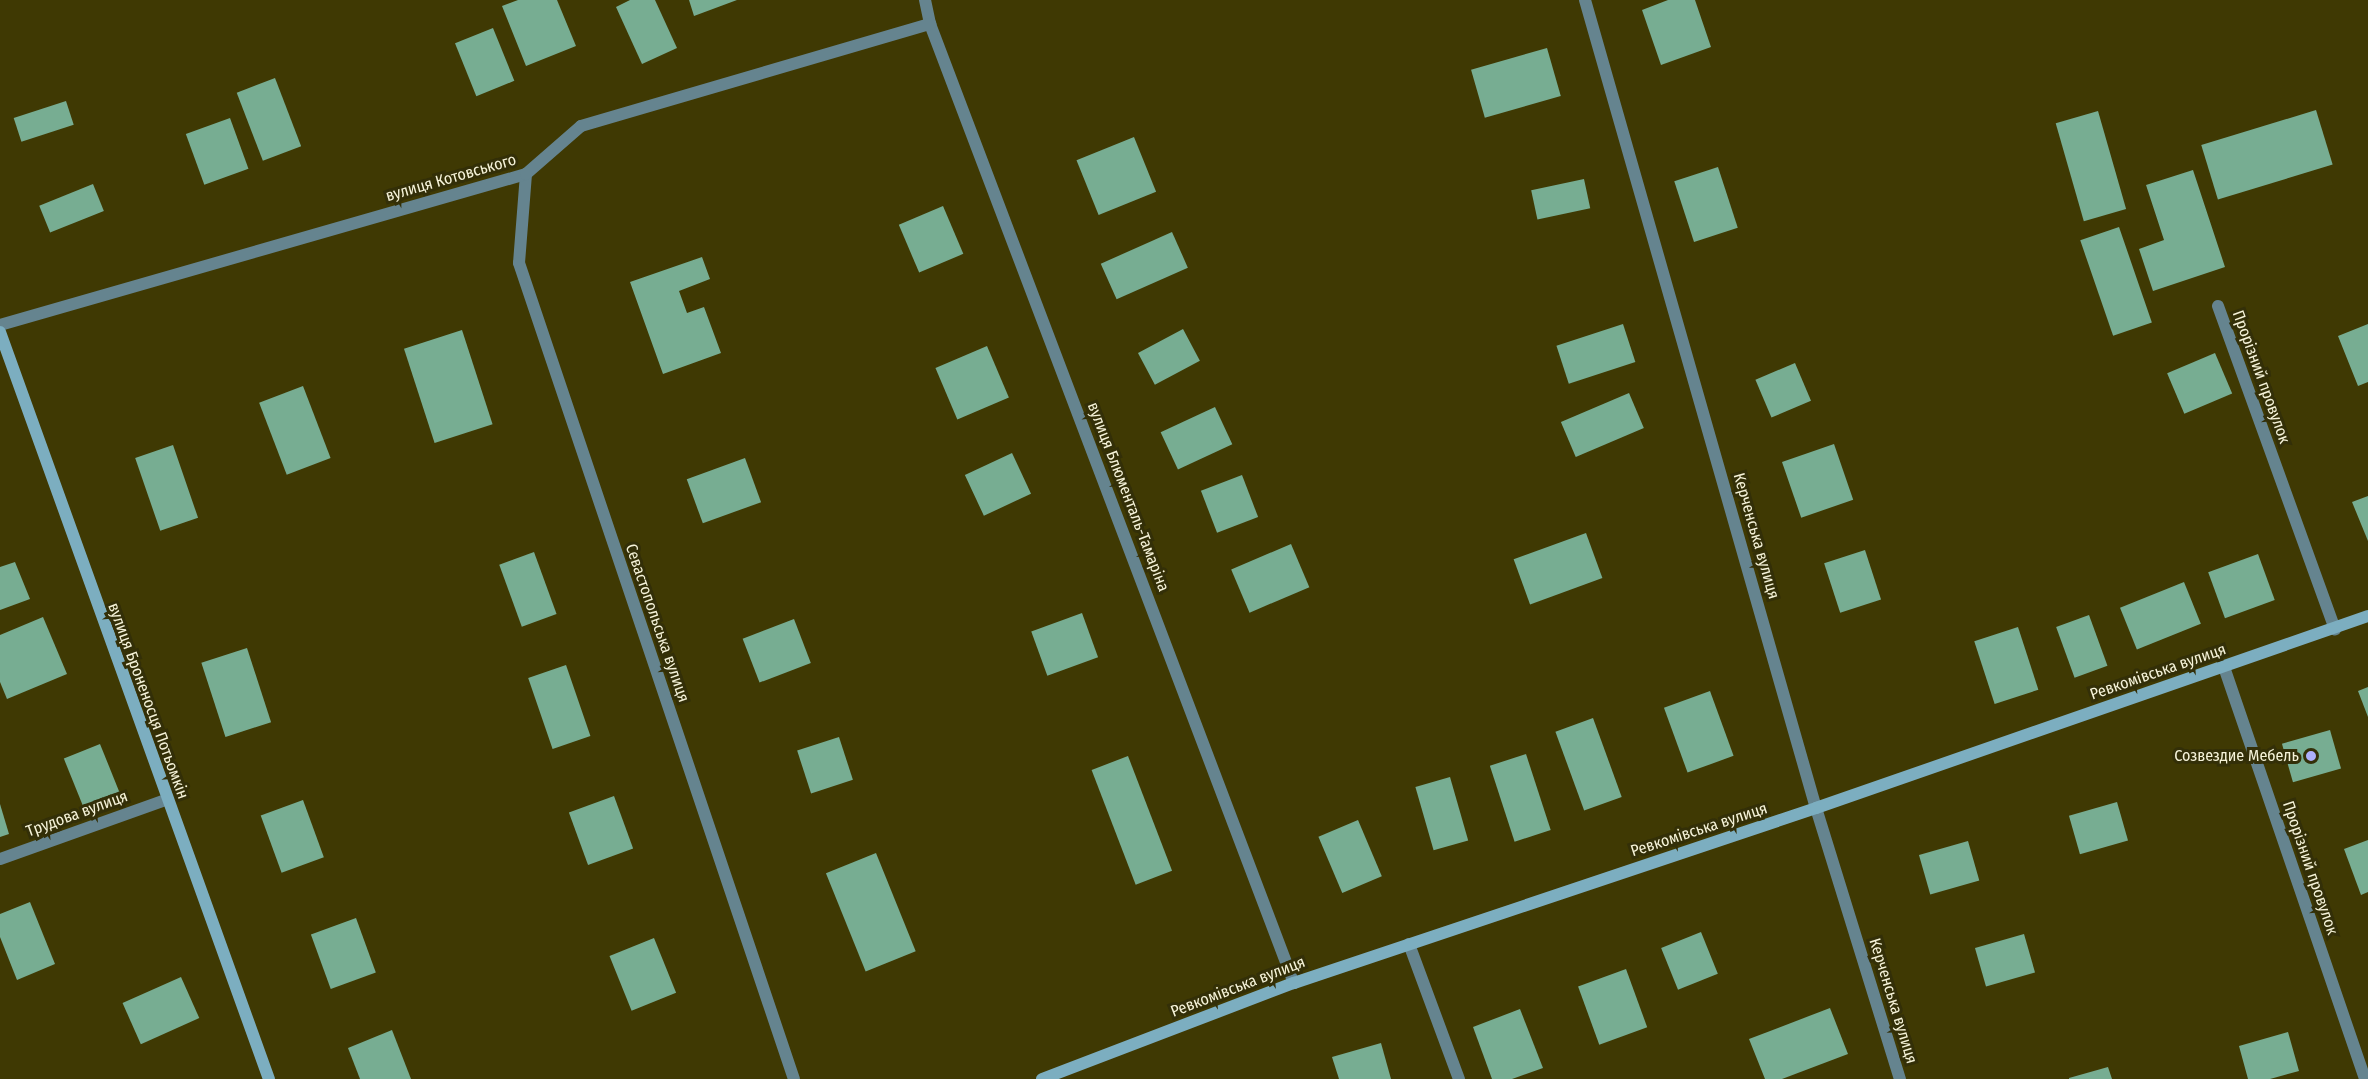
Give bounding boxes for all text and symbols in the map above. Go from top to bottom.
street label: вулиця Котовського [384,150,518,206]
street label: Прорізний провулок [2228,308,2294,446]
street label: вулиця Блюменталь-Тамаріна [1083,400,1173,594]
street label: Керченська вулиця [1729,471,1783,601]
street label: Севастопольська вулиця [621,541,693,705]
street label: вулиця Броненосця Потьомкін [104,600,192,802]
street label: Ревкомівська вулиця [2088,640,2228,704]
place label: Созвездие Мебель [2174,746,2299,766]
marker: Созвездие Мебель [2304,749,2318,763]
street label: Трудова вулиця [24,787,130,841]
street label: Ревкомівська вулиця [1628,799,1770,861]
street label: Прорізний провулок [2278,799,2342,937]
street label: Керченська вулиця [1865,936,1921,1066]
street label: Ревкомівська вулиця [1168,953,1308,1021]

